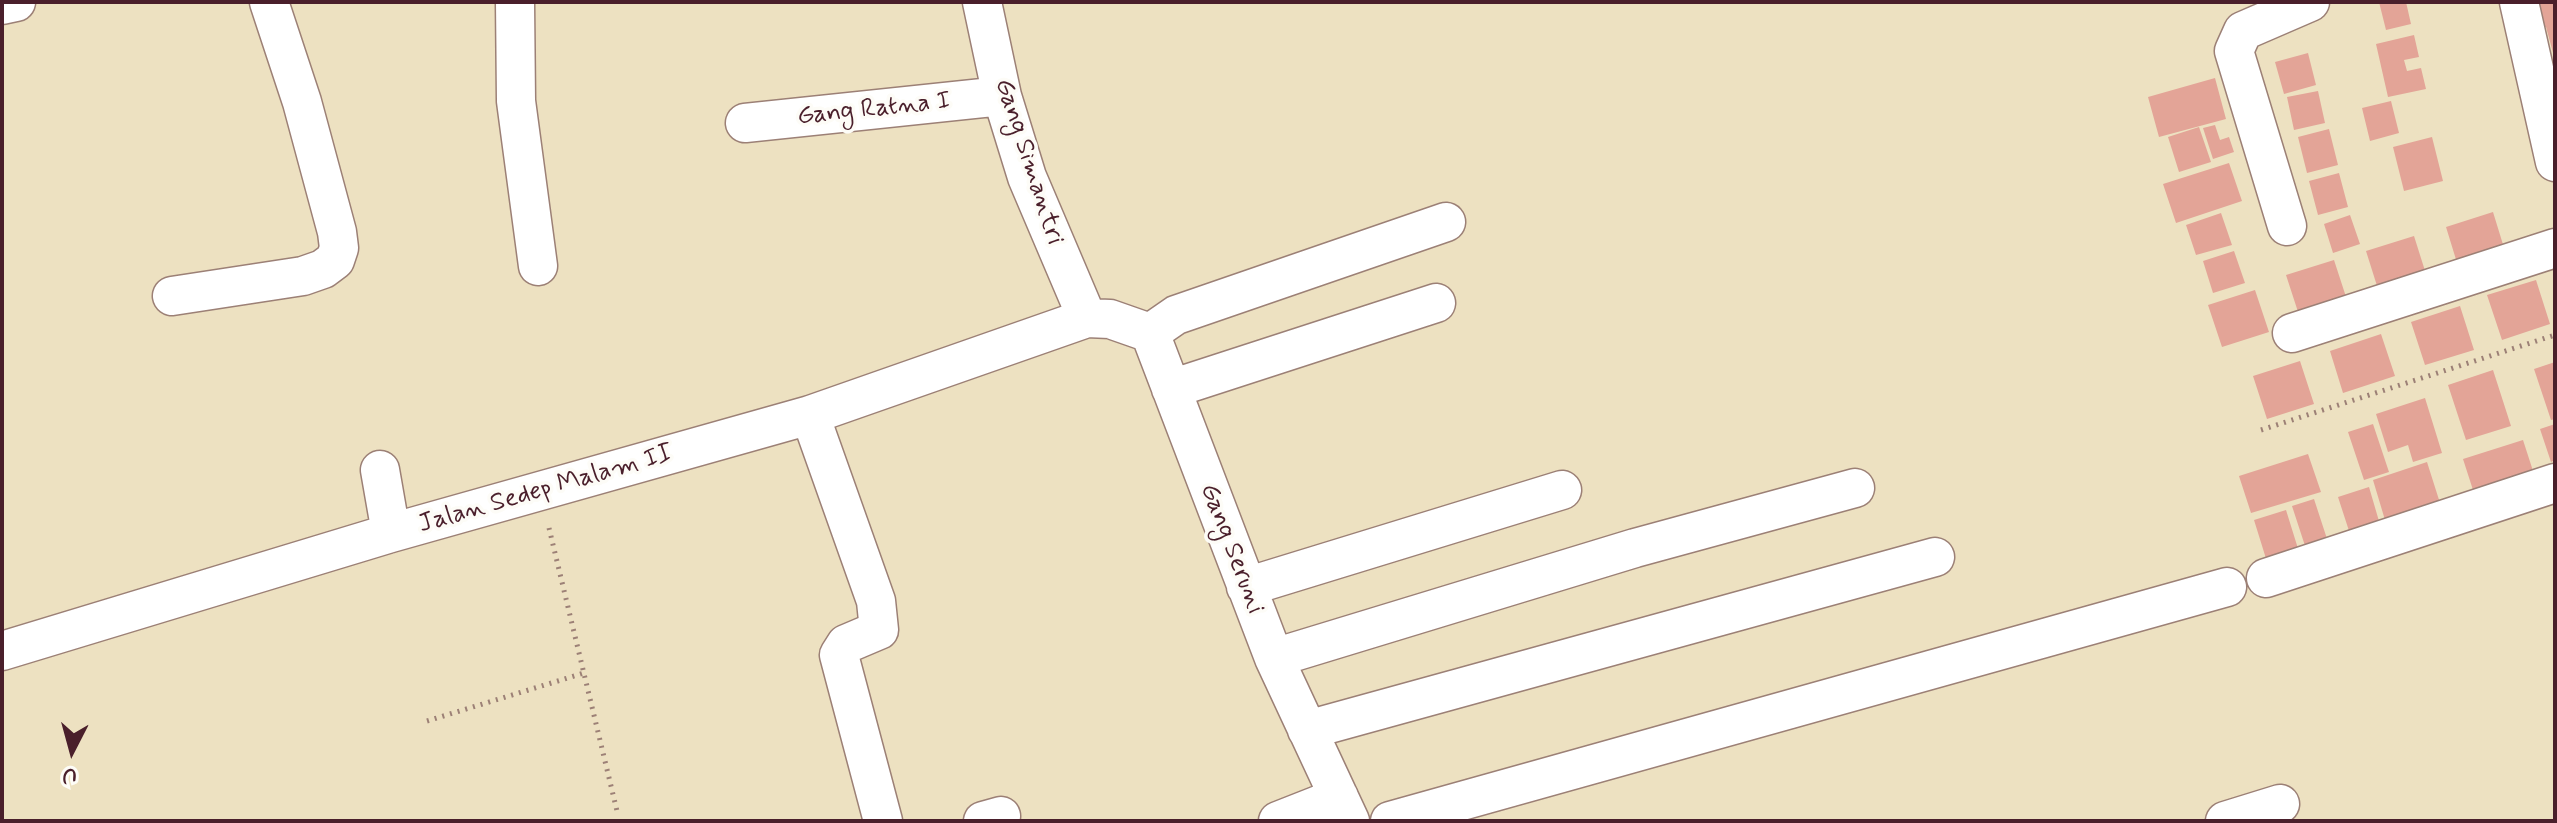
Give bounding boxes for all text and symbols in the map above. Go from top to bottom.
street label: Gang Simantri [986,75,1070,249]
street label: Gang Ratna I [796,86,952,134]
street label: Jalan Sedep Malam II [415,439,677,541]
street label: Gang Seruni [1192,479,1270,619]
north arrow [32,711,112,791]
text: U [61,760,78,790]

